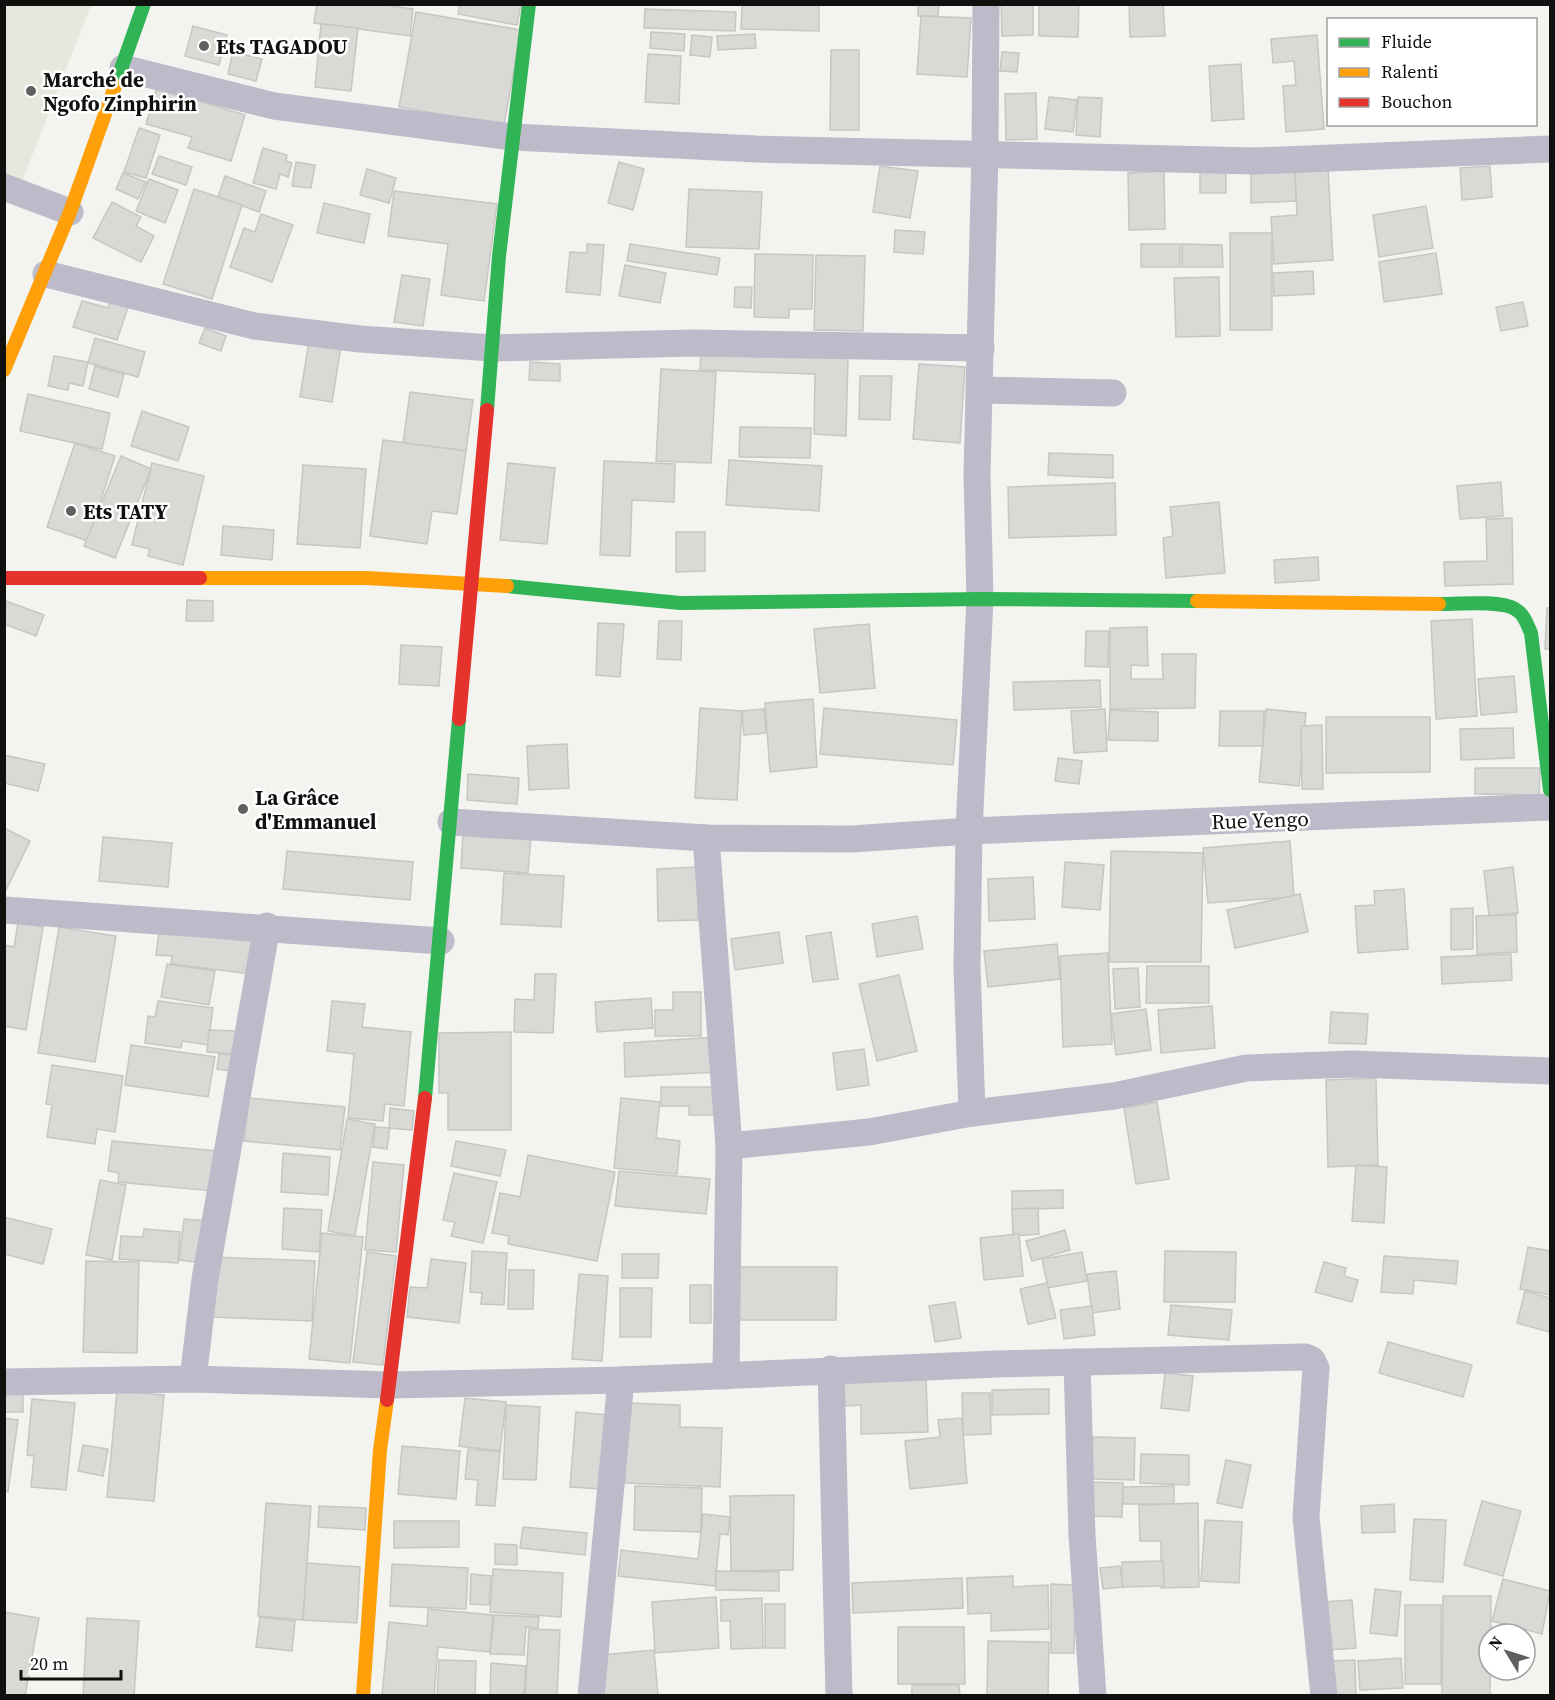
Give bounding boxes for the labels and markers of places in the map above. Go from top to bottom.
place label: Ets TAGADOU [216,32,348,61]
marker: Ets TAGADOU [197,39,211,53]
place label: Marché de Ngofo Zinphirin [43,65,197,118]
marker: Marché de Ngofo Zinphirin [24,84,38,98]
place label: Ets TATY [83,497,168,526]
marker: Ets TATY [64,504,78,518]
place label: La Grâce d'Emmanuel [255,783,377,836]
marker: La Grâce d'Emmanuel [236,802,250,816]

